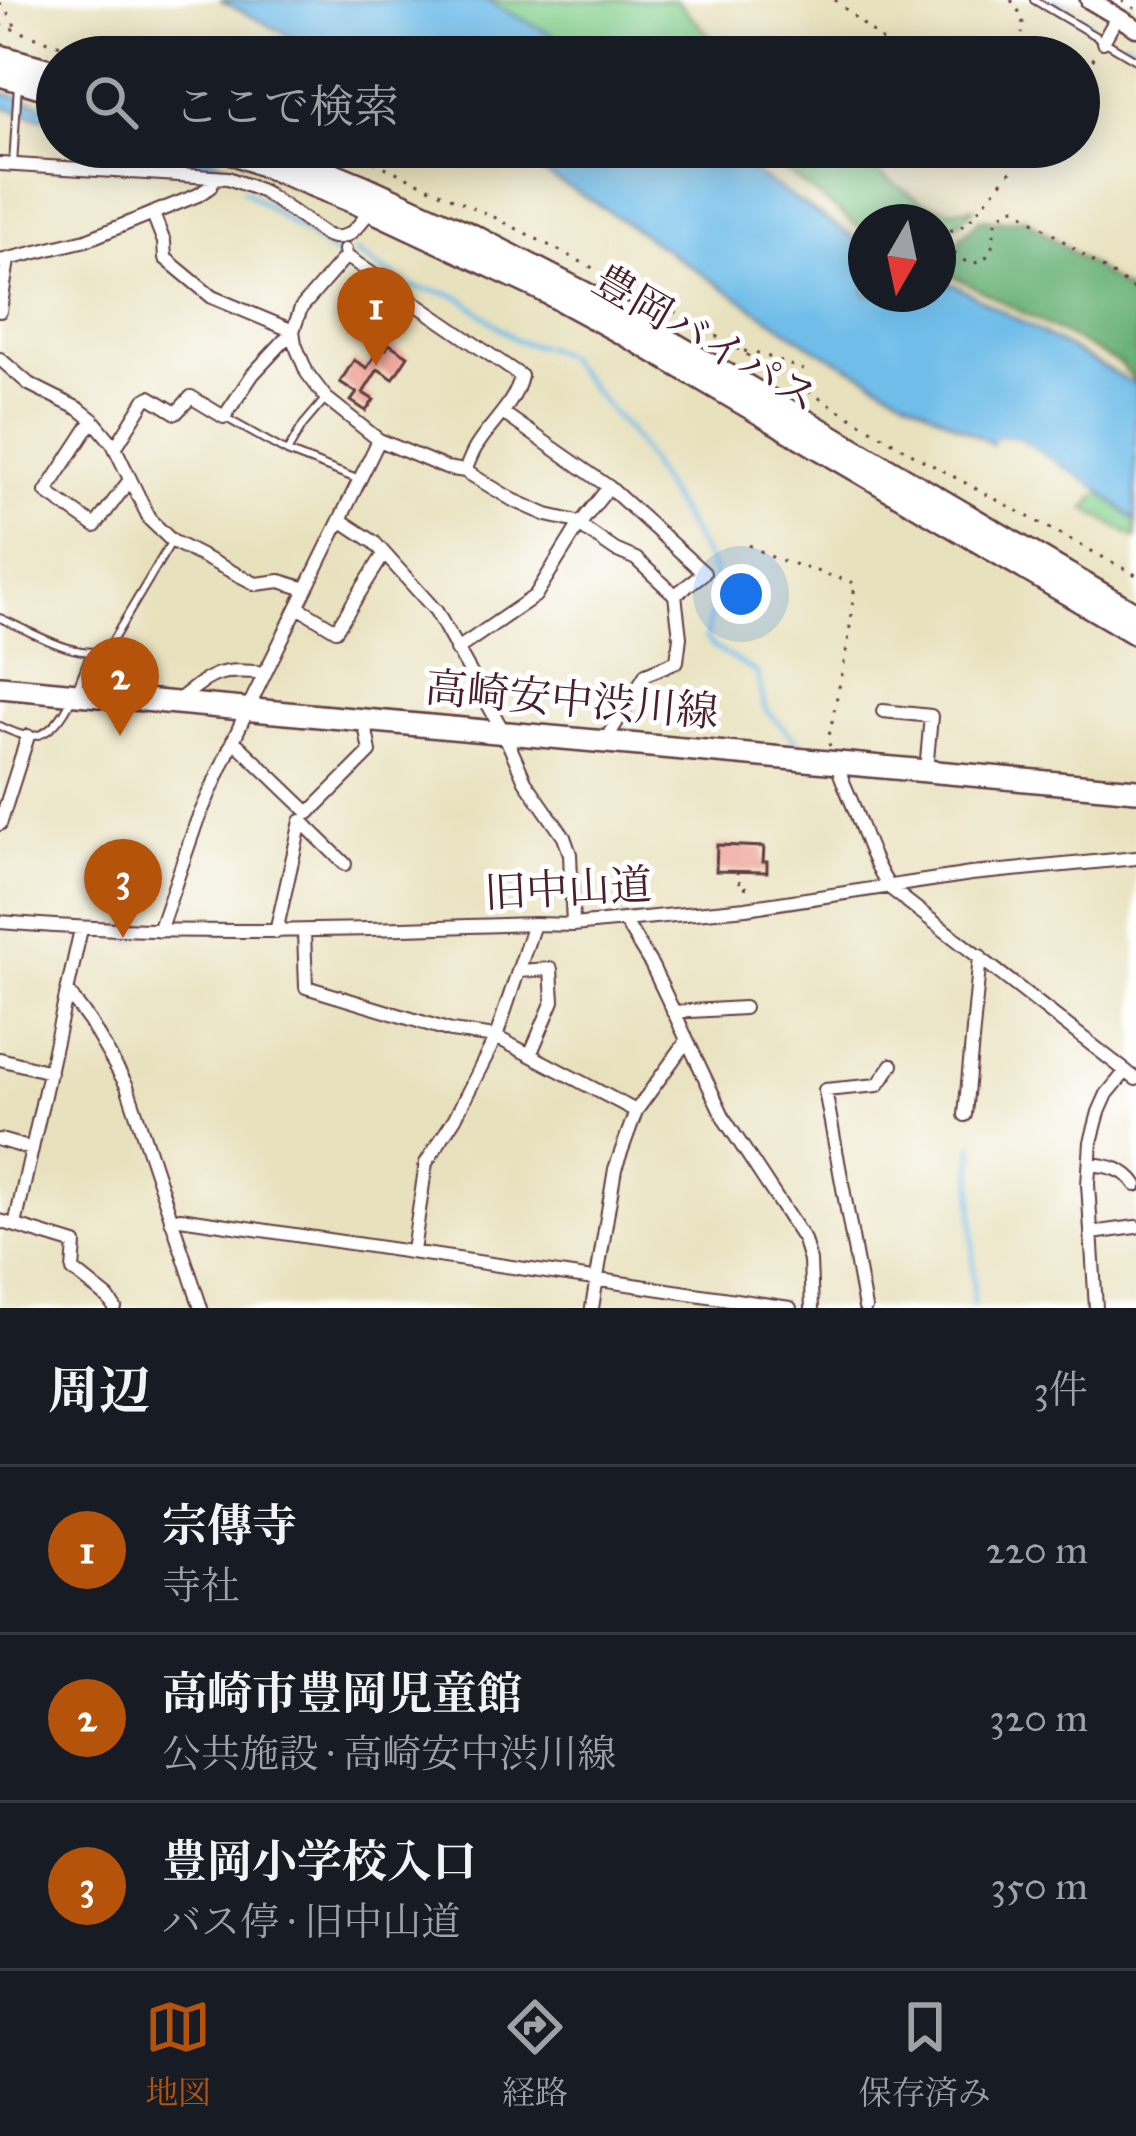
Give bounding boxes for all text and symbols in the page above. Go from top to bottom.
search box [36,36,1100,168]
icon: search [78,69,144,135]
text: ここで検索 [174,79,399,134]
north arrow [848,204,956,312]
street label: 豊岡バイパス [584,254,827,424]
pin: 1 [337,267,415,366]
your location [711,564,771,624]
pin: 2 [81,637,159,736]
street label: 高崎安中渋川線 [423,661,721,739]
pin: 3 [84,839,162,938]
street label: 旧中山道 [483,859,653,919]
text: 周辺 [48,1360,150,1422]
text: 3件 [1033,1366,1088,1414]
text: 宗傳寺 [162,1498,297,1553]
text: 1 [79,1526,95,1574]
text: 220 m [986,1526,1088,1574]
text: 寺社 [162,1562,240,1610]
text: 高崎市豊岡児童館 [162,1666,522,1721]
text: 2 [77,1694,97,1742]
text: 320 m [989,1694,1088,1742]
text: 公共施設 · 高崎安中渋川線 [162,1730,616,1778]
text: 豊岡小学校入口 [162,1834,477,1889]
text: 3 [79,1862,95,1910]
text: 350 m [990,1862,1088,1910]
text: バス停 · 旧中山道 [162,1898,460,1946]
tab: 地図 [145,1994,211,2113]
tab: 経路 [502,1994,568,2113]
tab: 保存済み [859,1994,991,2113]

